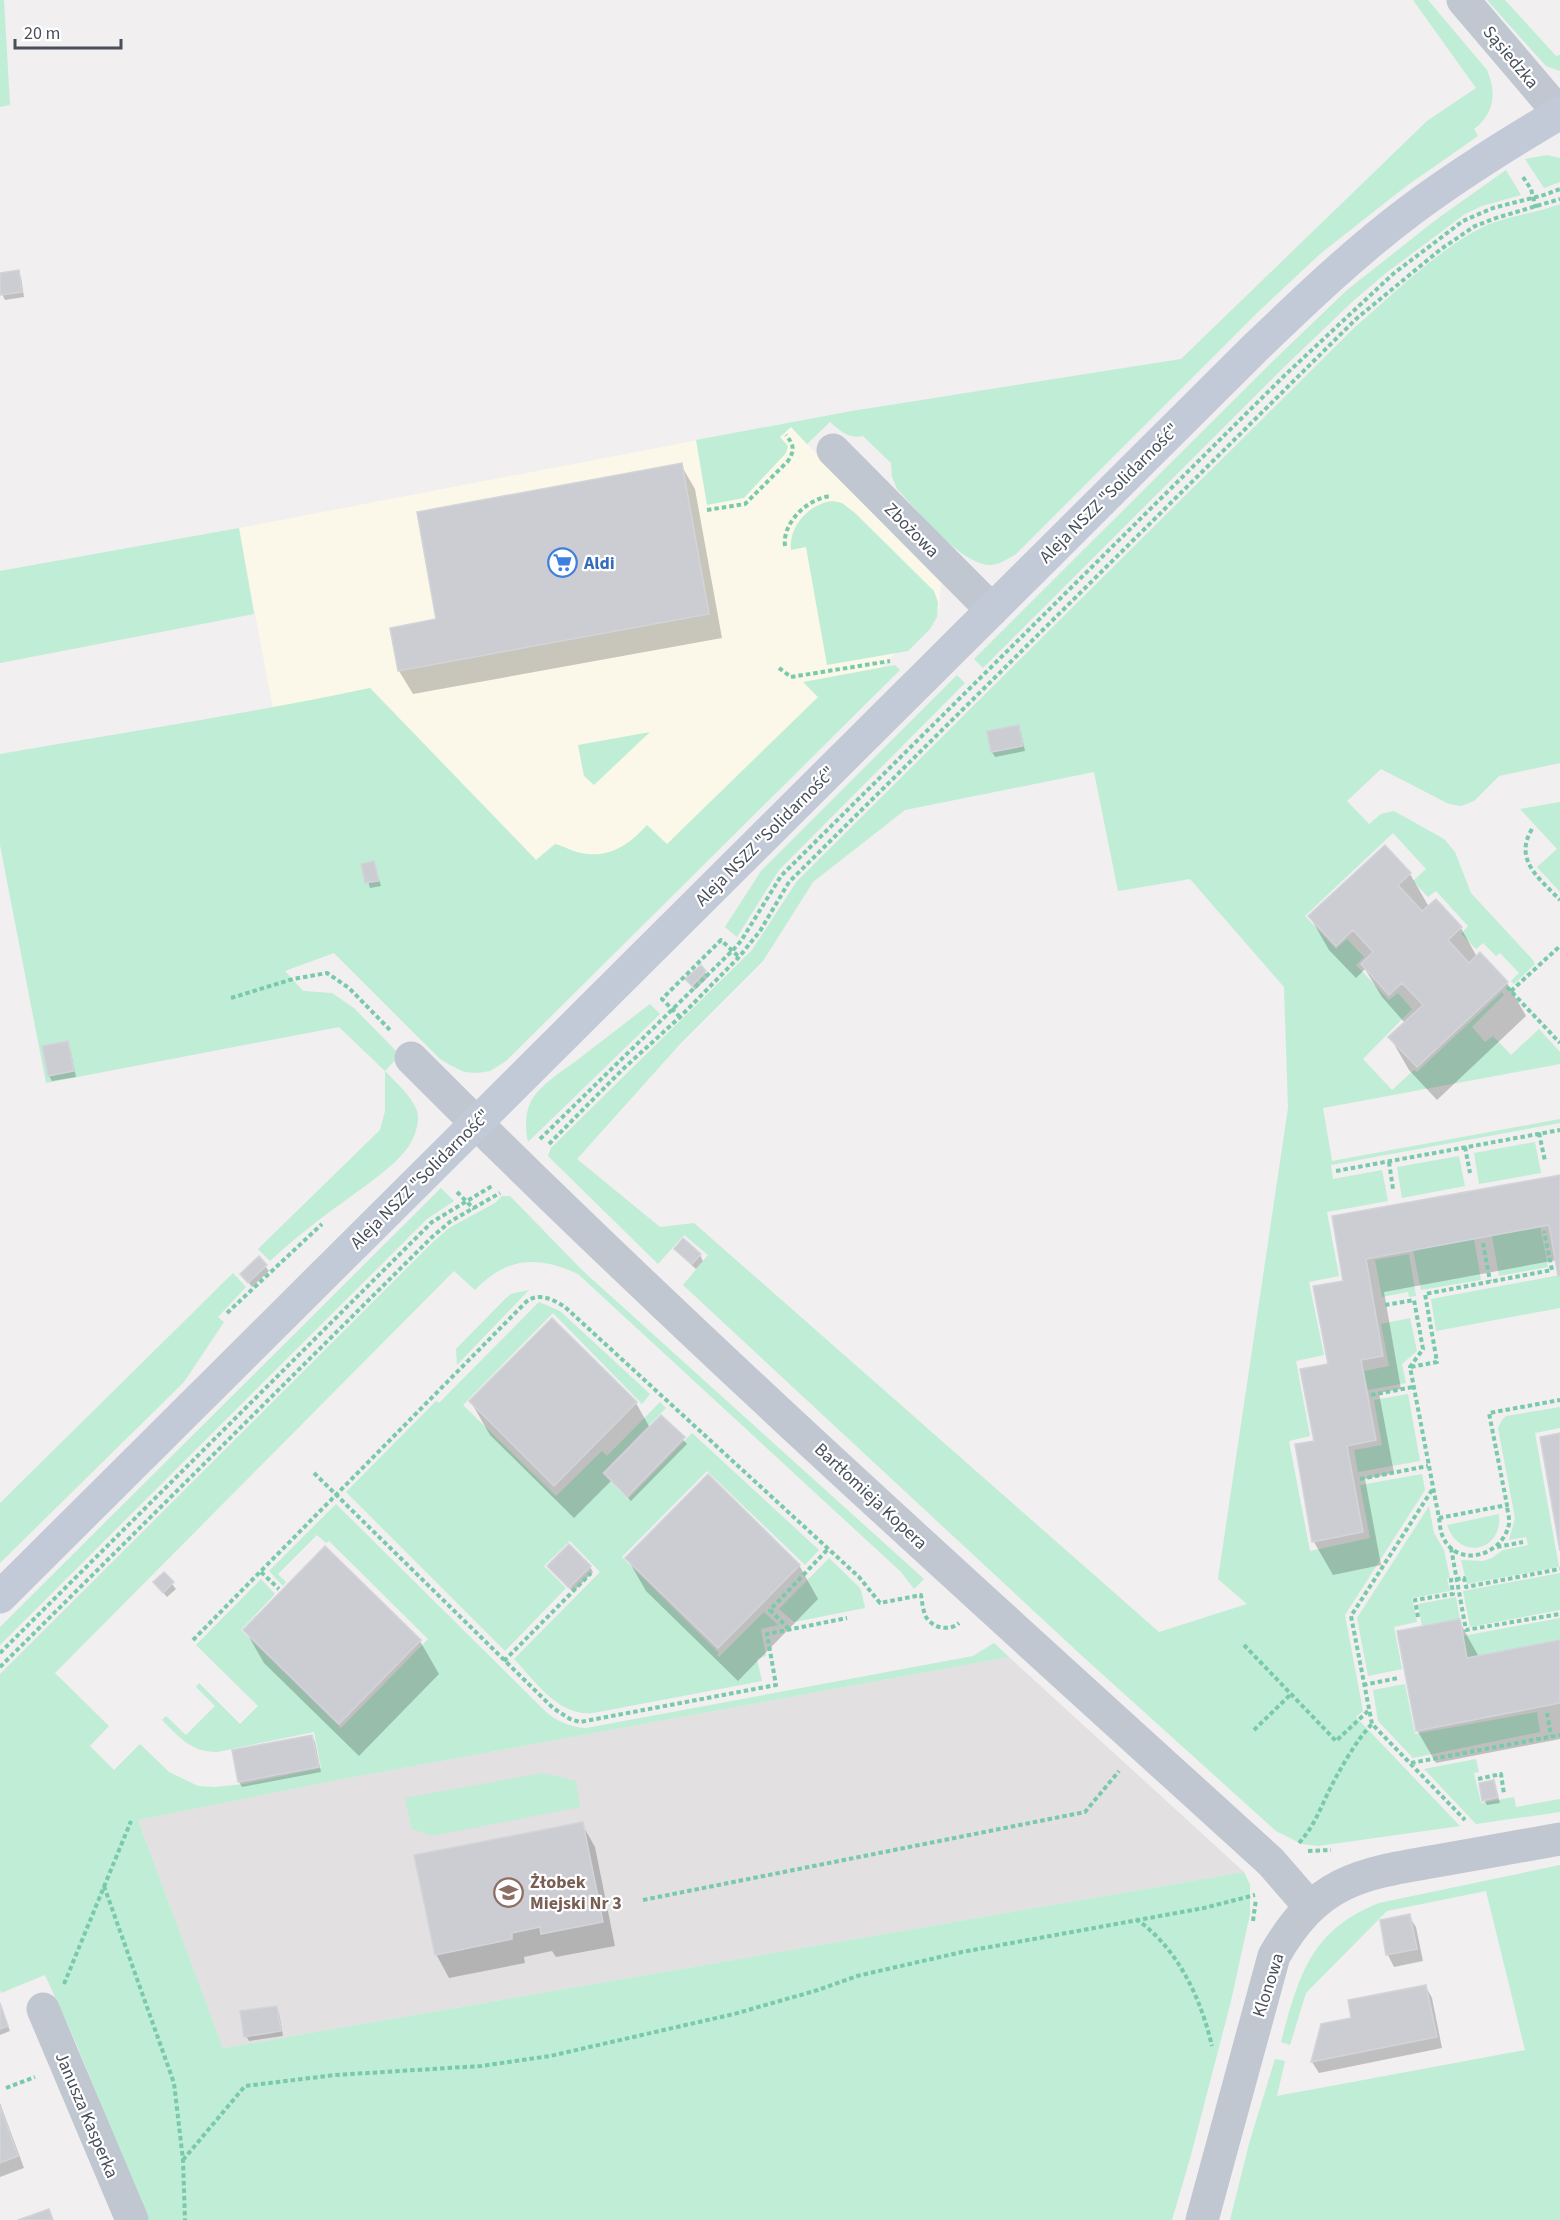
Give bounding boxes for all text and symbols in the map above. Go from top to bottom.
scale bar [15,12,122,50]
text: 20 m [24,21,60,46]
street label: Sąsiedzka [1477,21,1544,94]
street label: Aleja NSZZ "Solidarność" [1034,418,1185,569]
street label: Zbożowa [879,497,945,563]
supermarket icon: Aldi [547,547,579,579]
place label: Aldi [583,551,615,576]
street label: Aleja NSZZ "Solidarność" [690,761,841,912]
street label: Aleja NSZZ "Solidarność" [345,1104,496,1255]
street label: Bartłomieja Kopera [809,1437,933,1555]
place label: Żłobek Miejski Nr 3 [530,1870,622,1916]
school or university icon: Żłobek Miejski Nr 3 [493,1876,525,1908]
street label: Klonowa [1246,1950,1291,2020]
street label: Janusza Kasperka [49,2048,124,2182]

